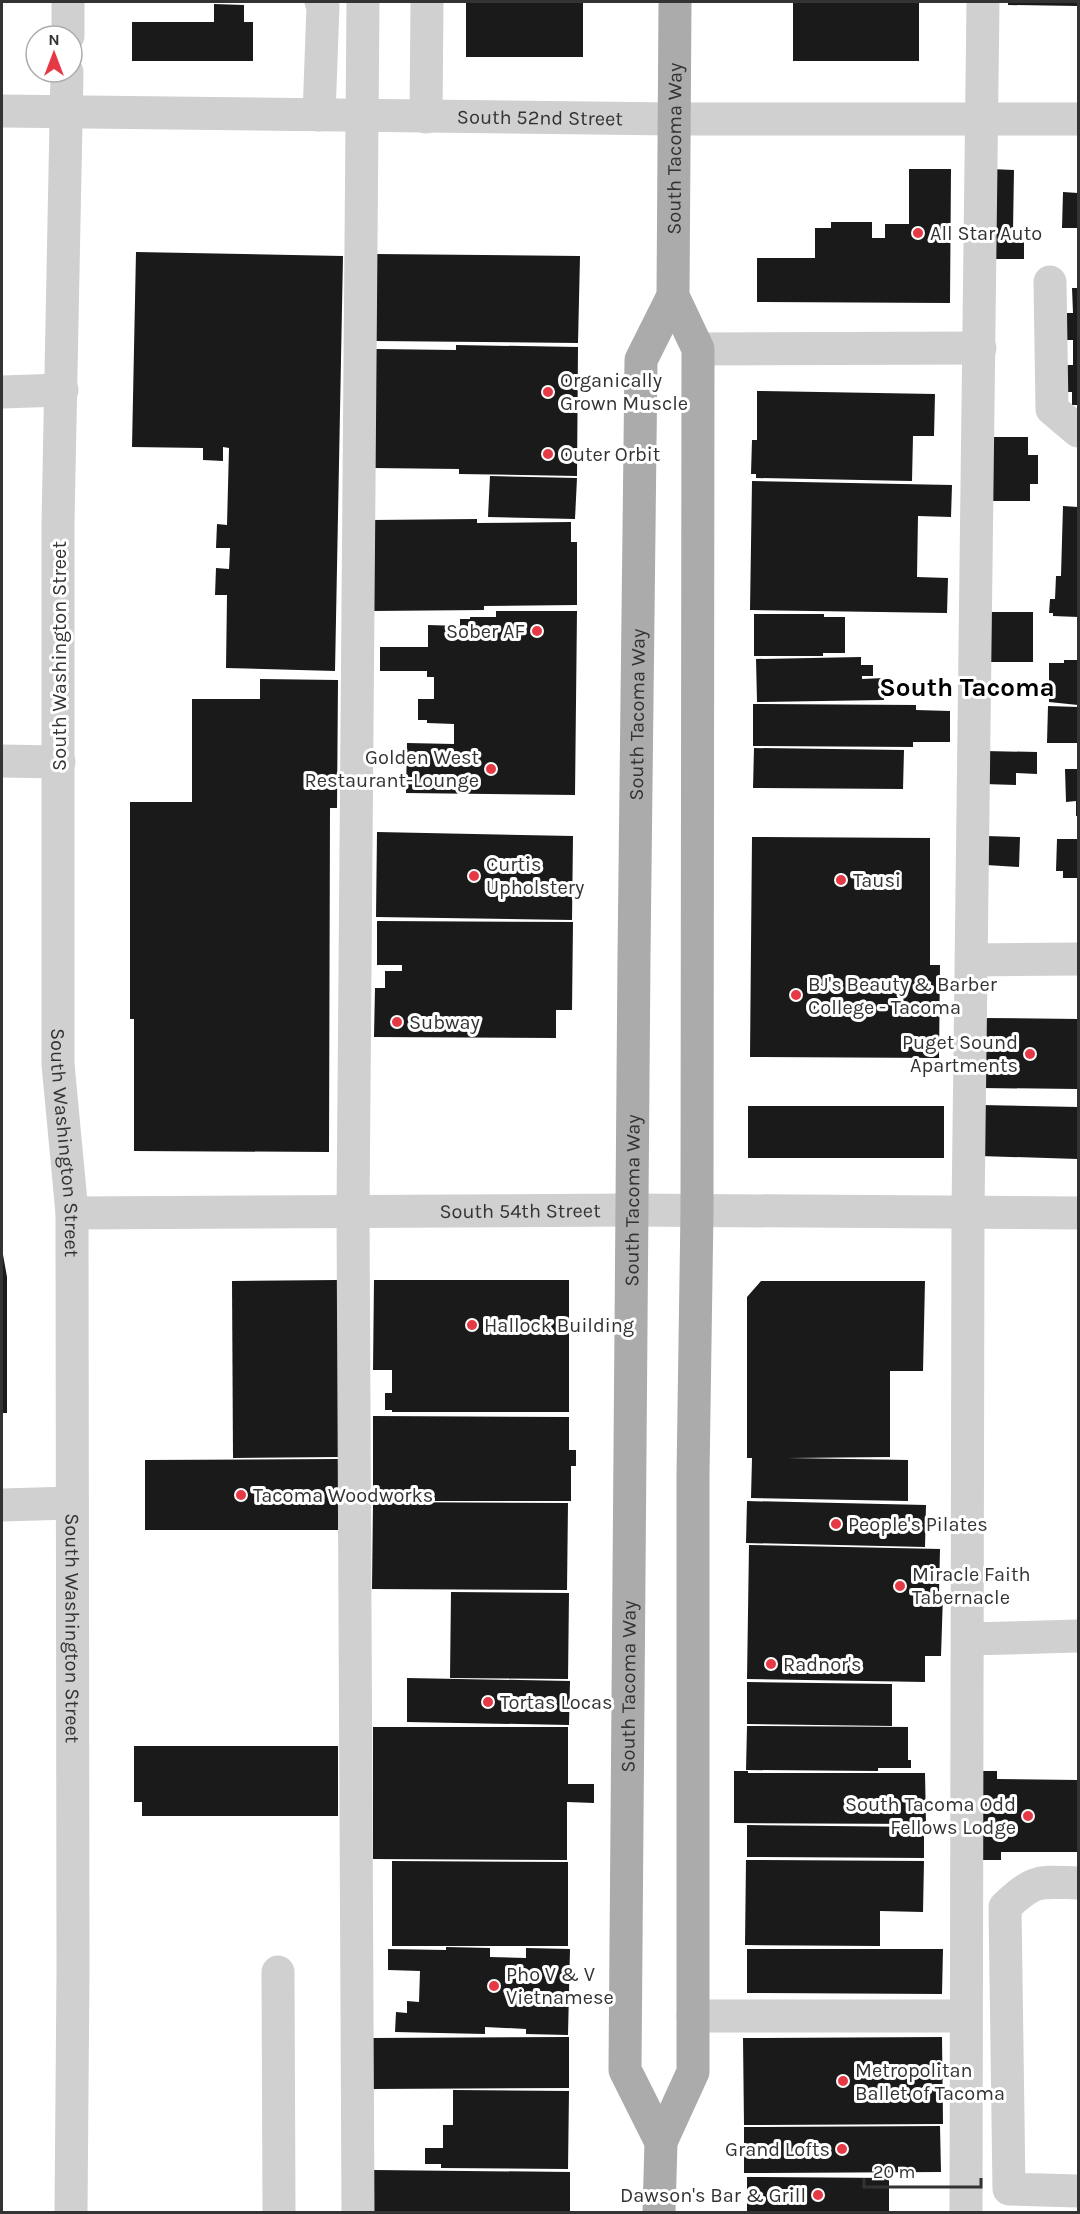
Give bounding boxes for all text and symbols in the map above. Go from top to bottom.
north arrow [24,24,84,84]
text: N [48,30,60,49]
street label: South Tacoma Way [662,62,687,235]
street label: South 52nd Street [457,105,624,130]
place label: All Star Auto [930,222,1042,245]
marker: All Star Auto [911,226,925,240]
place label: Organically Grown Muscle [560,369,688,415]
marker: Organically Grown Muscle [541,385,555,399]
place label: Outer Orbit [560,443,661,466]
marker: Outer Orbit [541,447,555,461]
street label: South Washington Street [48,541,71,771]
place label: Sober AF [446,620,525,643]
marker: Sober AF [530,624,544,638]
street label: South Tacoma Way [625,628,650,801]
district label: South Tacoma [879,672,1055,703]
place label: Golden West Restaurant-Lounge [305,746,479,792]
marker: Golden West Restaurant-Lounge [484,762,498,776]
place label: Curtis Upholstery [486,853,584,899]
marker: Curtis Upholstery [467,869,481,883]
place label: Tausi [853,869,901,892]
marker: Tausi [834,873,848,887]
place label: BJ's Beauty & Barber College - Tacoma [808,973,998,1019]
marker: BJ's Beauty & Barber College - Tacoma [789,988,803,1002]
place label: Subway [409,1011,480,1034]
marker: Subway [390,1015,404,1029]
street label: South Washington Street [46,1028,83,1258]
place label: Puget Sound Apartments [902,1031,1018,1077]
marker: Puget Sound Apartments [1023,1047,1037,1061]
street label: South Tacoma Way [620,1114,645,1287]
street label: South 54th Street [439,1199,601,1223]
place label: Hallock Building [484,1314,634,1337]
marker: Hallock Building [465,1318,479,1332]
place label: Tacoma Woodworks [253,1484,433,1507]
marker: Tacoma Woodworks [234,1488,248,1502]
street label: South Washington Street [60,1513,84,1744]
place label: People's Pilates [848,1513,988,1536]
marker: People's Pilates [829,1517,843,1531]
place label: Miracle Faith Tabernacle [912,1563,1031,1609]
marker: Miracle Faith Tabernacle [893,1579,907,1593]
street label: South Tacoma Way [616,1600,641,1773]
place label: Radnor's [783,1653,862,1676]
marker: Radnor's [764,1657,778,1671]
place label: Tortas Locas [500,1691,613,1714]
marker: Tortas Locas [481,1695,495,1709]
place label: South Tacoma Odd Fellows Lodge [845,1793,1016,1839]
marker: South Tacoma Odd Fellows Lodge [1021,1809,1035,1823]
place label: Pho V & V Vietnamese [506,1963,614,2009]
marker: Pho V & V Vietnamese [487,1979,501,1993]
place label: Metropolitan Ballet of Tacoma [855,2059,1005,2105]
marker: Metropolitan Ballet of Tacoma [836,2074,850,2088]
place label: Grand Lofts [725,2138,830,2161]
marker: Grand Lofts [835,2142,849,2156]
scale bar [864,2151,981,2189]
text: 20 m [873,2161,915,2183]
place label: Dawson's Bar & Grill [620,2184,806,2207]
marker: Dawson's Bar & Grill [811,2188,825,2202]

